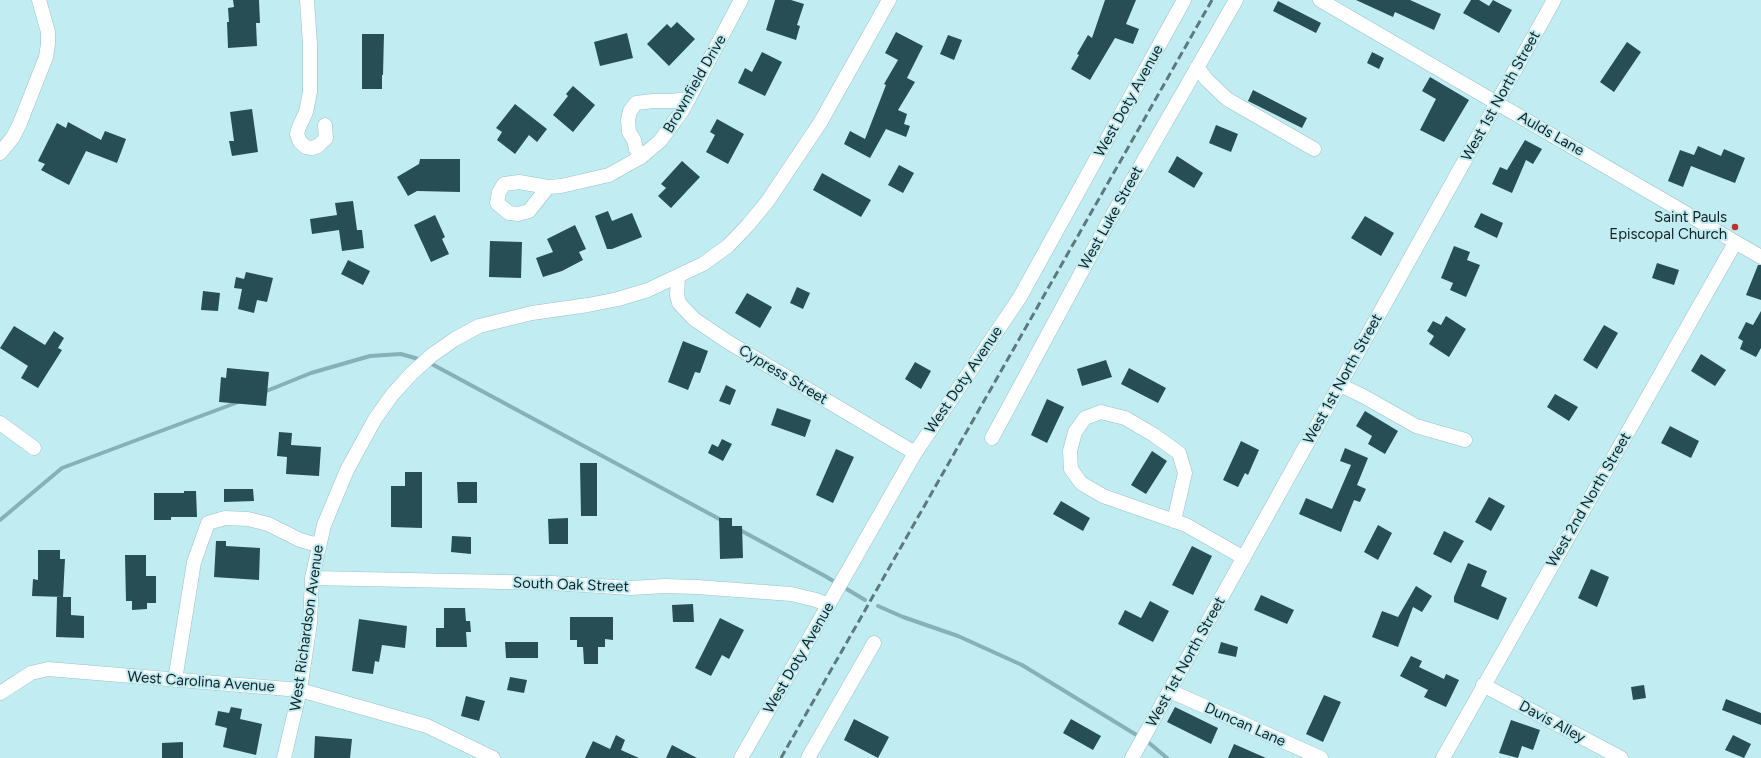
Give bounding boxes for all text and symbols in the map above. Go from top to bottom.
street label: West 1st North Street [1458,28,1544,164]
street label: Brownfield Drive [660,32,730,136]
street label: West Doty Avenue [1091,42,1167,160]
street label: Aulds Lane [1515,108,1587,160]
street label: West Luke Street [1075,163,1147,273]
place label: Saint Pauls Episcopal Church [1609,209,1727,244]
marker: Saint Pauls Episcopal Church [1730,222,1740,232]
street label: West 1st North Street [1300,311,1386,447]
street label: West Doty Avenue [921,323,1007,437]
street label: Cypress Street [735,341,831,409]
street label: West 2nd North Street [1543,429,1635,571]
street label: West Richardson Avenue [286,544,328,712]
street label: South Oak Street [513,574,629,596]
street label: West 1st North Street [1143,594,1229,730]
street label: West Doty Avenue [760,599,838,717]
street label: West Carolina Avenue [127,668,275,696]
street label: Davis Alley [1516,697,1588,747]
street label: Duncan Lane [1202,699,1288,751]

